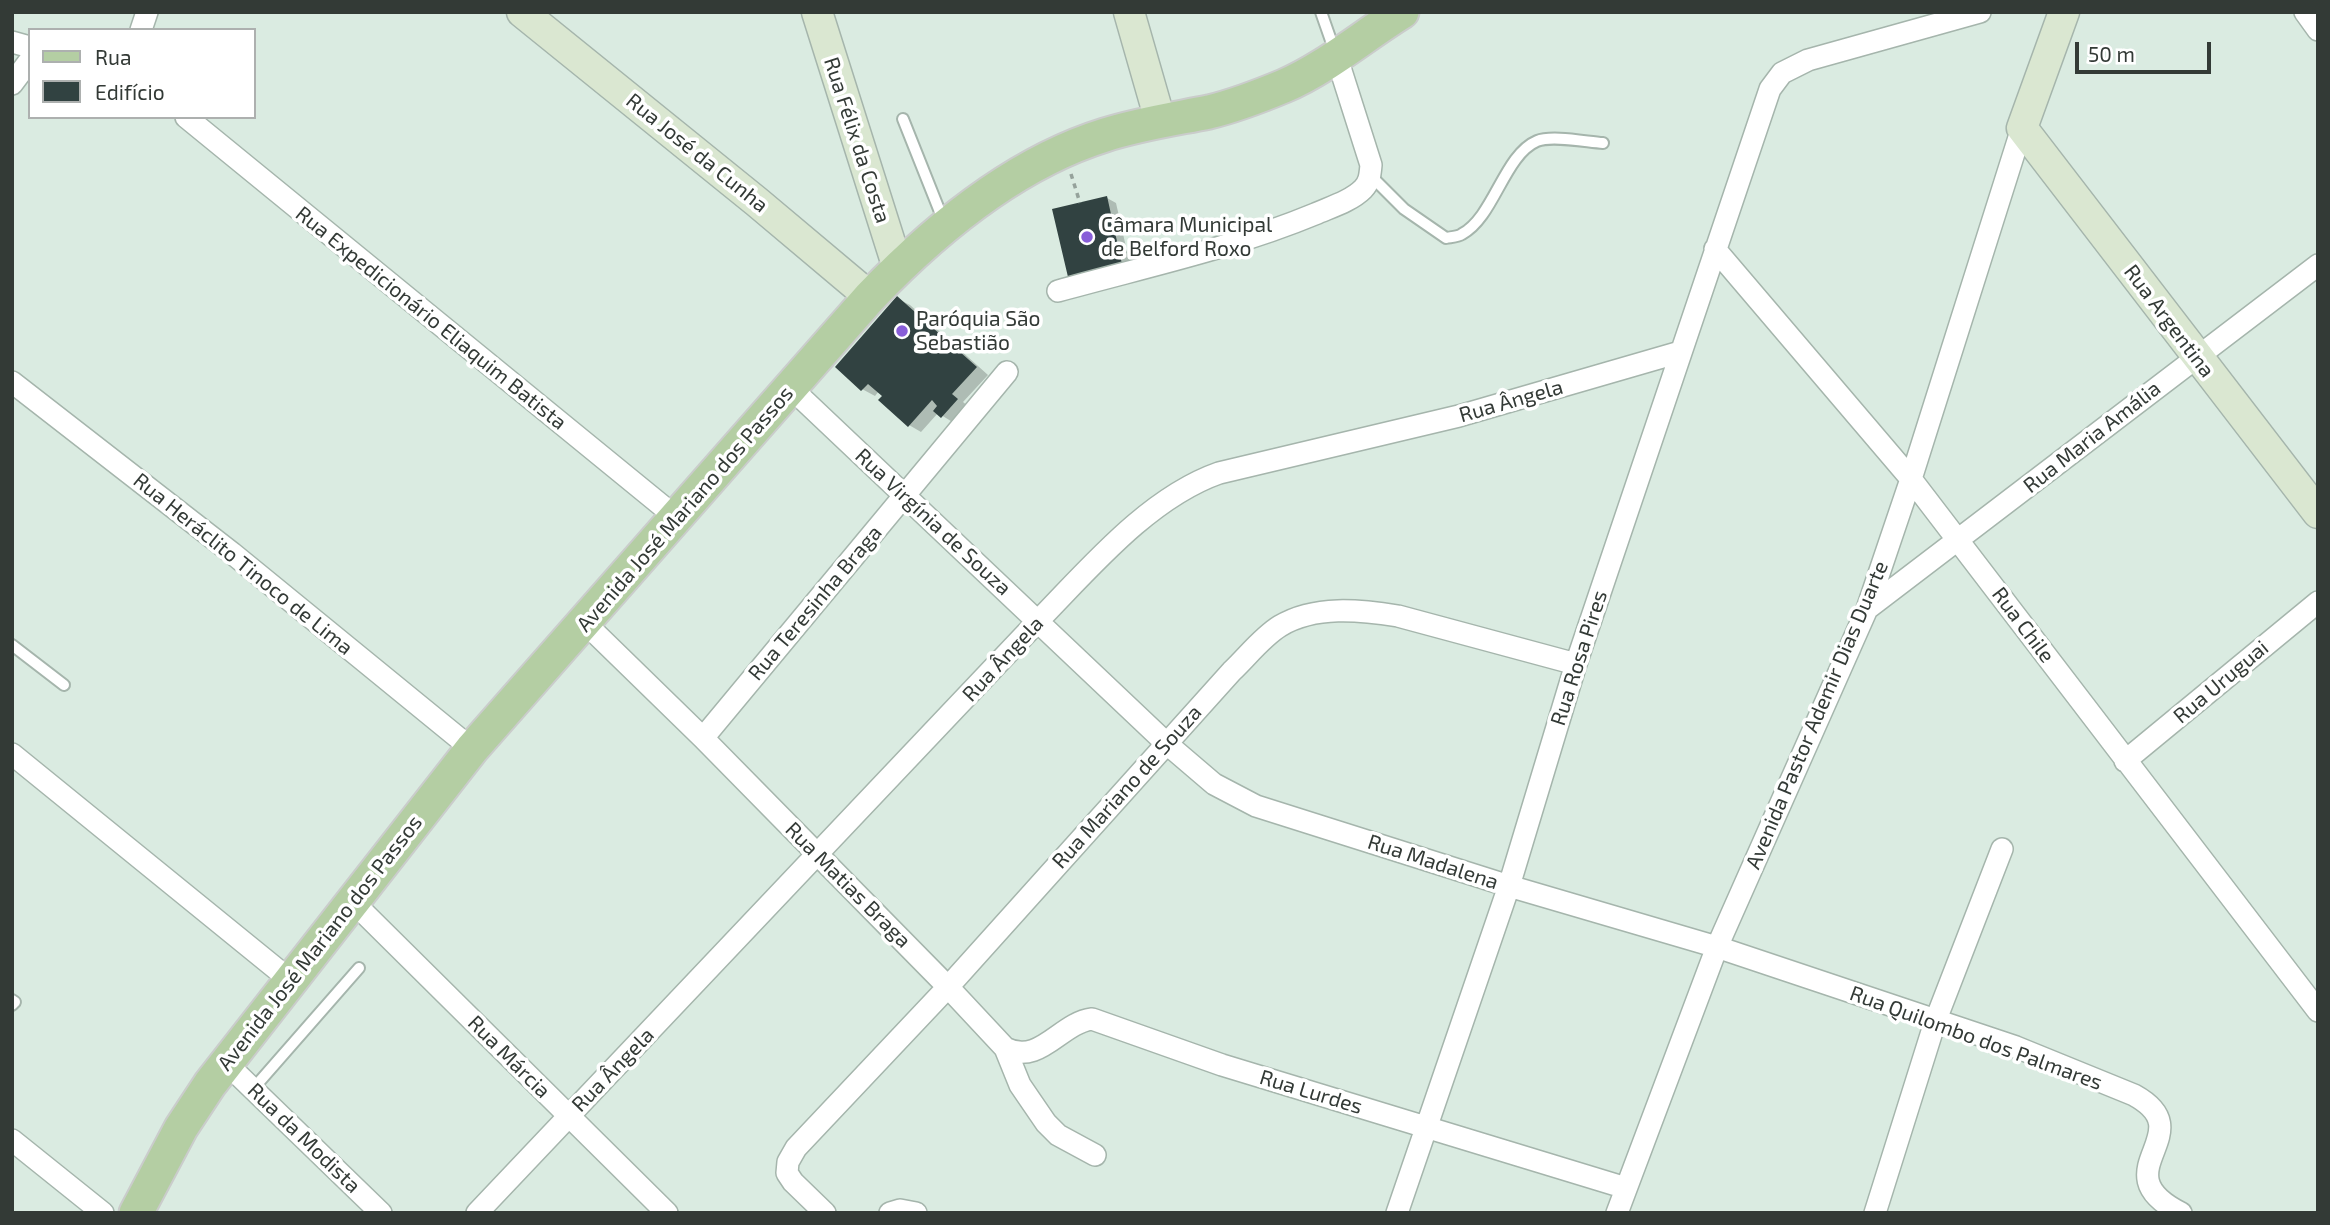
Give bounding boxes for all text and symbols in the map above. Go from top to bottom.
legend [28,28,256,119]
scale bar [2078,28,2214,72]
text: 50 m [2088,41,2135,66]
text: Rua [95,44,131,69]
street label: Rua Félix da Costa [818,54,896,226]
text: Edifício [95,79,165,104]
street label: Rua José da Cunha [621,88,773,218]
street label: Rua Expedicionário Eliaquim Batista [291,201,571,435]
place label: Câmara Municipal de Belford Roxo [1101,212,1272,262]
marker: Câmara Municipal de Belford Roxo [1079,229,1095,245]
street label: Rua Argentina [2118,260,2220,382]
place label: Paróquia São Sebastião [916,306,1041,356]
marker: Paróquia São Sebastião [894,323,910,339]
street label: Rua Ângela [1456,374,1566,428]
street label: Rua Maria Amália [2018,376,2166,498]
street label: Avenida José Mariano dos Passos [571,381,799,637]
street label: Rua Virgínia de Souza [850,443,1016,601]
street label: Rua Heráclito Tinoco de Lima [128,468,358,660]
street label: Rua Teresinha Braga [743,520,887,686]
street label: Avenida Pastor Ademir Dias Duarte [1740,557,1894,873]
street label: Rua Chile [1986,582,2060,668]
street label: Rua Rosa Pires [1545,587,1613,729]
street label: Rua Ângela [957,611,1049,707]
street label: Rua Uruguai [2168,635,2274,729]
street label: Rua Mariano de Souza [1047,700,1207,874]
street label: Avenida José Mariano dos Passos [212,810,428,1076]
street label: Rua Matias Braga [780,817,916,953]
street label: Rua Madalena [1364,829,1502,895]
street label: Rua Quilombo dos Palmares [1846,981,2106,1095]
street label: Rua Márcia [463,1011,555,1103]
street label: Rua Ângela [567,1023,659,1117]
street label: Rua Lurdes [1257,1064,1365,1120]
street label: Rua da Modista [242,1078,366,1198]

